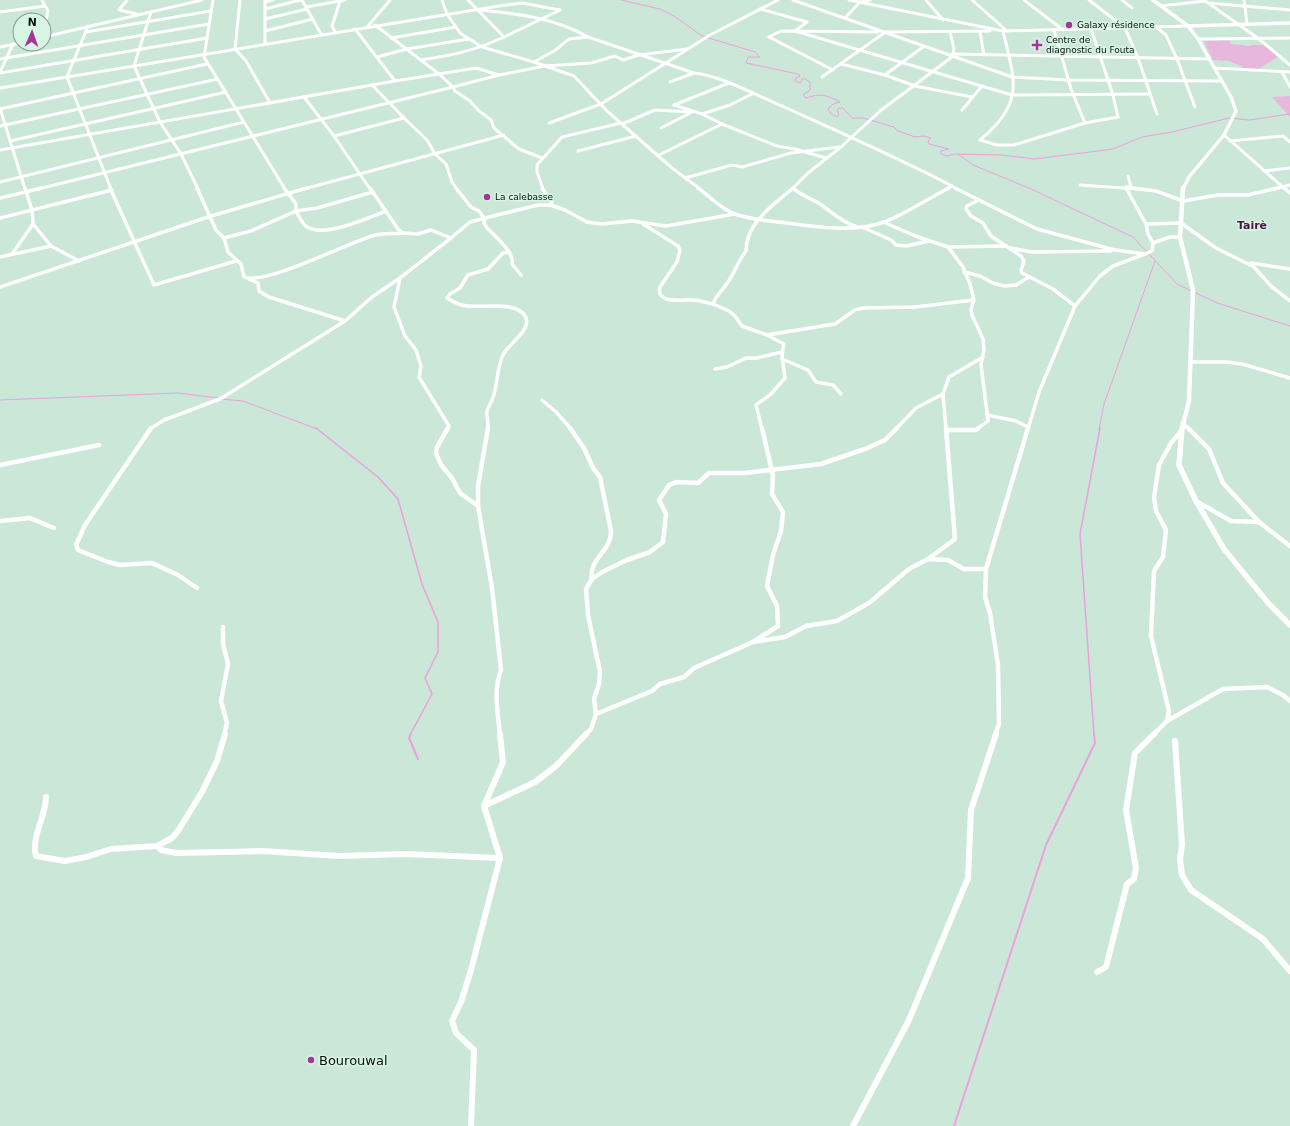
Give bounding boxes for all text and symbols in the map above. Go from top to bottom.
north arrow [12,12,52,52]
text: N [27,16,37,29]
marker: Galaxy résidence [1064,20,1074,30]
place label: Galaxy résidence [1077,20,1155,30]
place label: Centre de diagnostic du Fouta [1046,35,1135,55]
marker: Centre de diagnostic du Fouta [1031,39,1043,51]
marker: La calebasse [482,192,492,202]
place label: La calebasse [495,192,553,202]
district label: Tairè [1237,219,1267,232]
place label: Bourouwal [319,1053,388,1068]
marker: Bourouwal [306,1055,316,1065]

